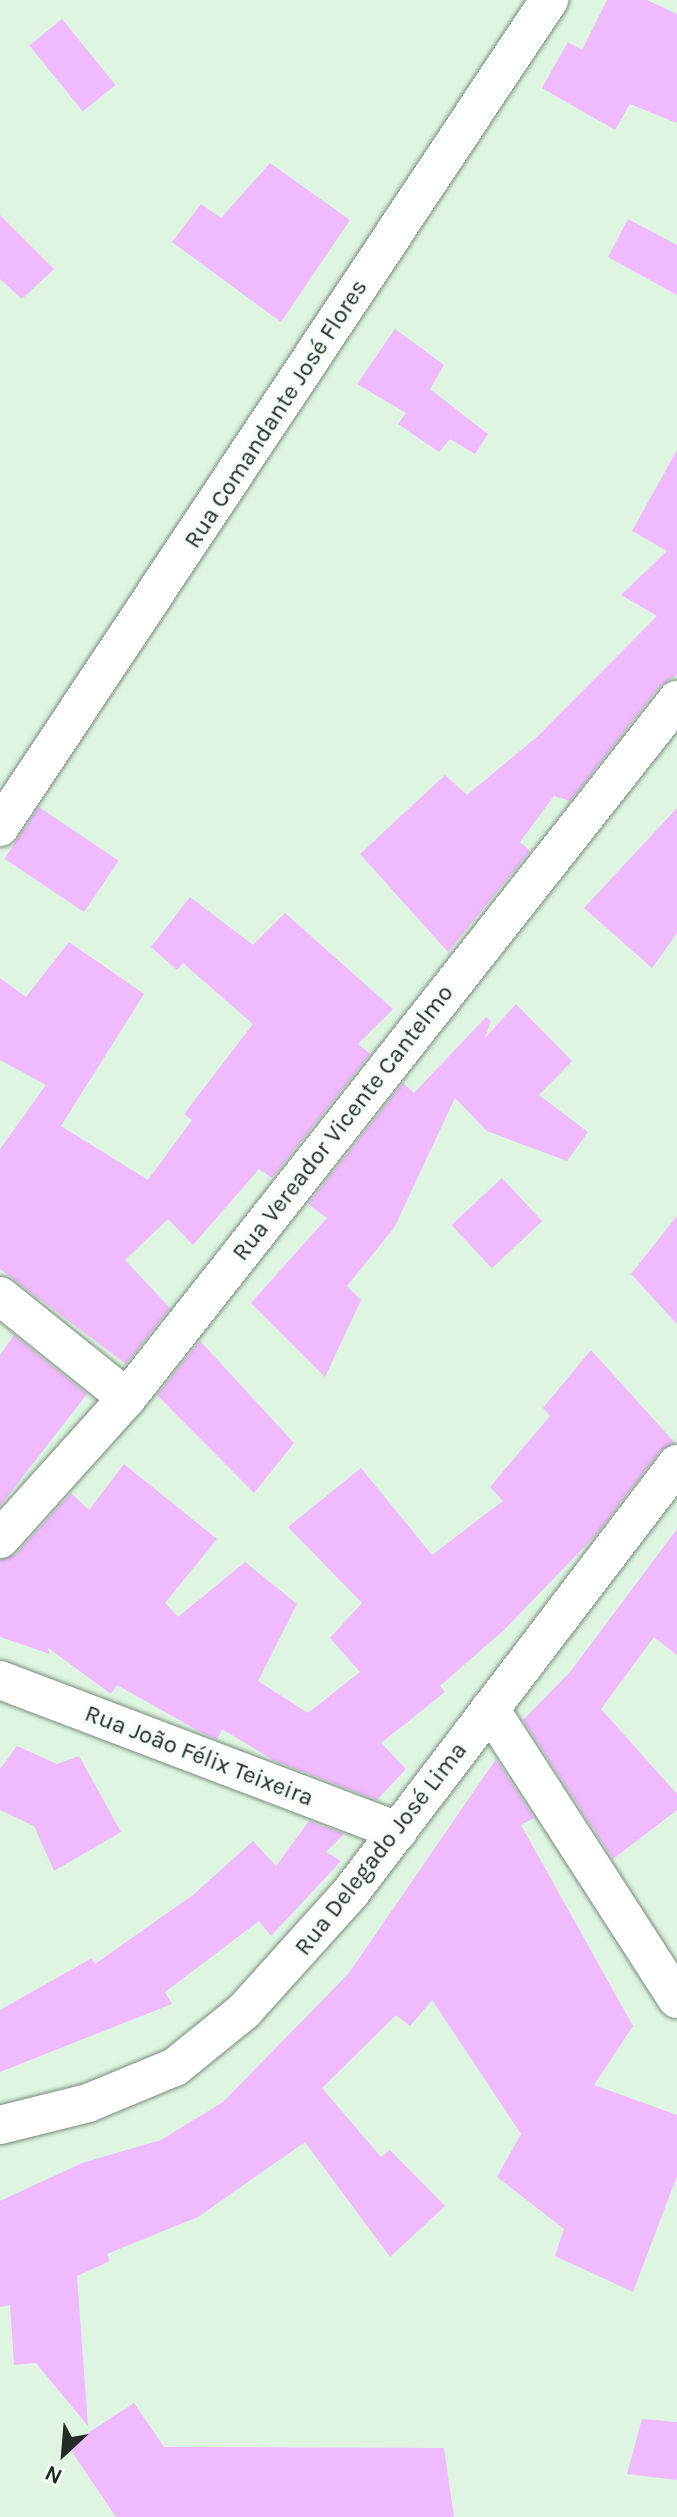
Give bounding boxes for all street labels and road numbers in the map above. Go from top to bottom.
street label: Rua Comandante José Flores [178,274,374,554]
street label: Rua Vereador Vicente Cantelmo [226,979,460,1267]
street label: Rua João Félix Teixeira [81,1699,317,1813]
street label: Rua Delegado José Lima [289,1737,473,1961]

